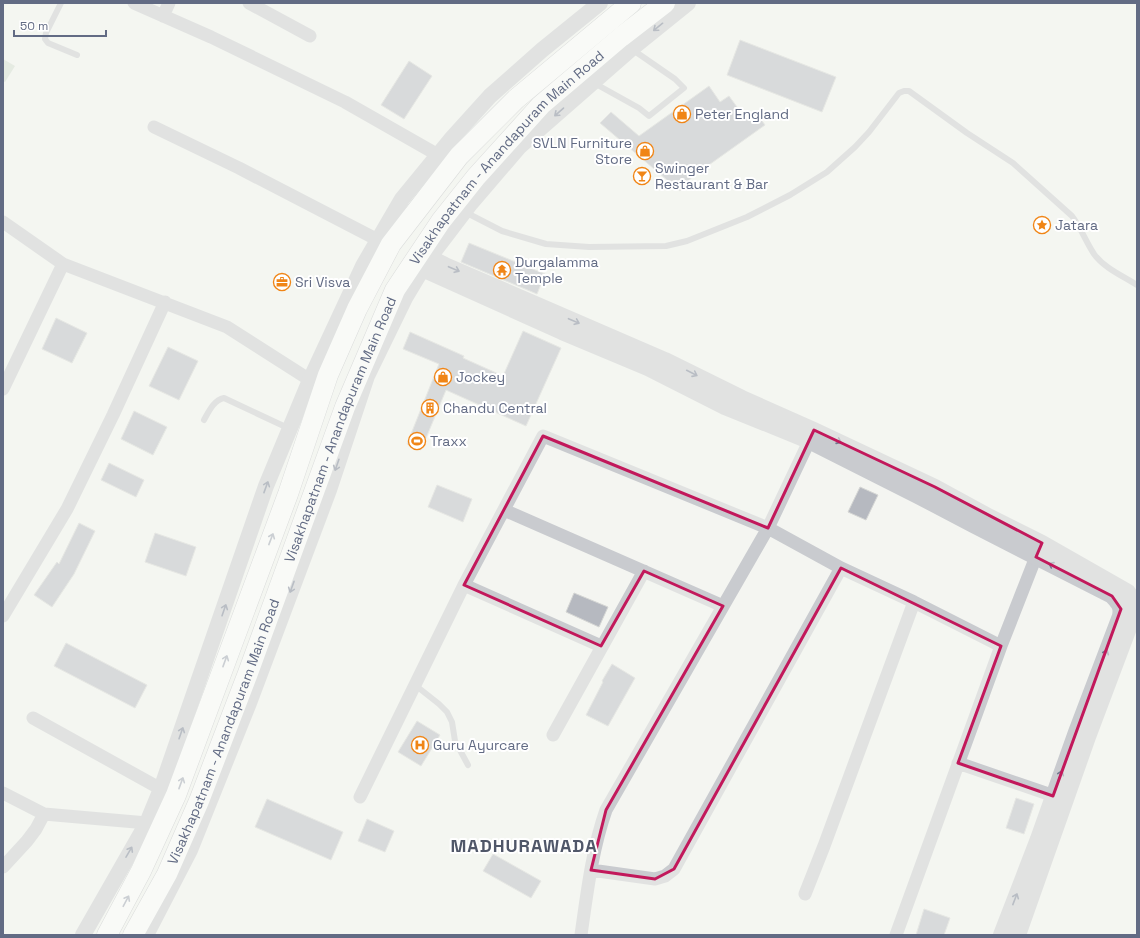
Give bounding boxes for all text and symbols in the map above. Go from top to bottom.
scale bar [14,12,106,38]
text: 50 m [20,18,48,34]
one-way arrow [652,23,663,32]
street label: Visakhapatnam - Anandapuram Main Road [405,46,608,268]
shop icon: Peter England [672,104,692,124]
place label: Peter England [695,105,789,123]
one-way arrow [554,107,564,116]
place label: SVLN Furniture Store [533,134,632,168]
shop icon: SVLN Furniture Store [635,141,655,161]
place label: Swinger Restaurant & Bar [655,159,768,193]
bar icon: Swinger Restaurant & Bar [632,166,652,186]
place icon: Jatara [1032,215,1052,235]
place label: Jatara [1055,216,1098,234]
place label: Durgalamma Temple [515,253,599,287]
temple icon: Durgalamma Temple [492,260,512,280]
one-way arrow [448,266,460,273]
office icon: Sri Visva [272,272,292,292]
place label: Sri Visva [295,273,350,291]
street label: Visakhapatnam - Anandapuram Main Road [280,294,400,565]
one-way arrow [567,318,579,325]
shop icon: Jockey [433,367,453,387]
place label: Jockey [456,368,505,386]
one-way arrow [686,370,698,378]
building icon: Chandu Central [420,398,440,418]
place label: Chandu Central [443,399,547,417]
sports icon: Traxx [407,431,427,451]
place label: Traxx [430,432,467,450]
one-way arrow [829,437,841,444]
one-way arrow [333,459,340,472]
one-way arrow [262,482,270,494]
one-way arrow [267,533,275,545]
one-way arrow [1048,562,1060,570]
one-way arrow [288,581,296,593]
street label: Visakhapatnam - Anandapuram Main Road [163,596,283,867]
one-way arrow [220,605,228,617]
one-way arrow [1102,649,1110,661]
one-way arrow [222,655,230,667]
one-way arrow [178,727,185,740]
hospital icon: Guru Ayurcare [410,735,430,755]
place label: Guru Ayurcare [433,736,529,754]
one-way arrow [1056,771,1064,783]
one-way arrow [177,777,185,789]
district label: MADHURAWADA [450,834,598,857]
one-way arrow [126,846,134,858]
one-way arrow [1012,893,1020,905]
one-way arrow [122,895,130,907]

